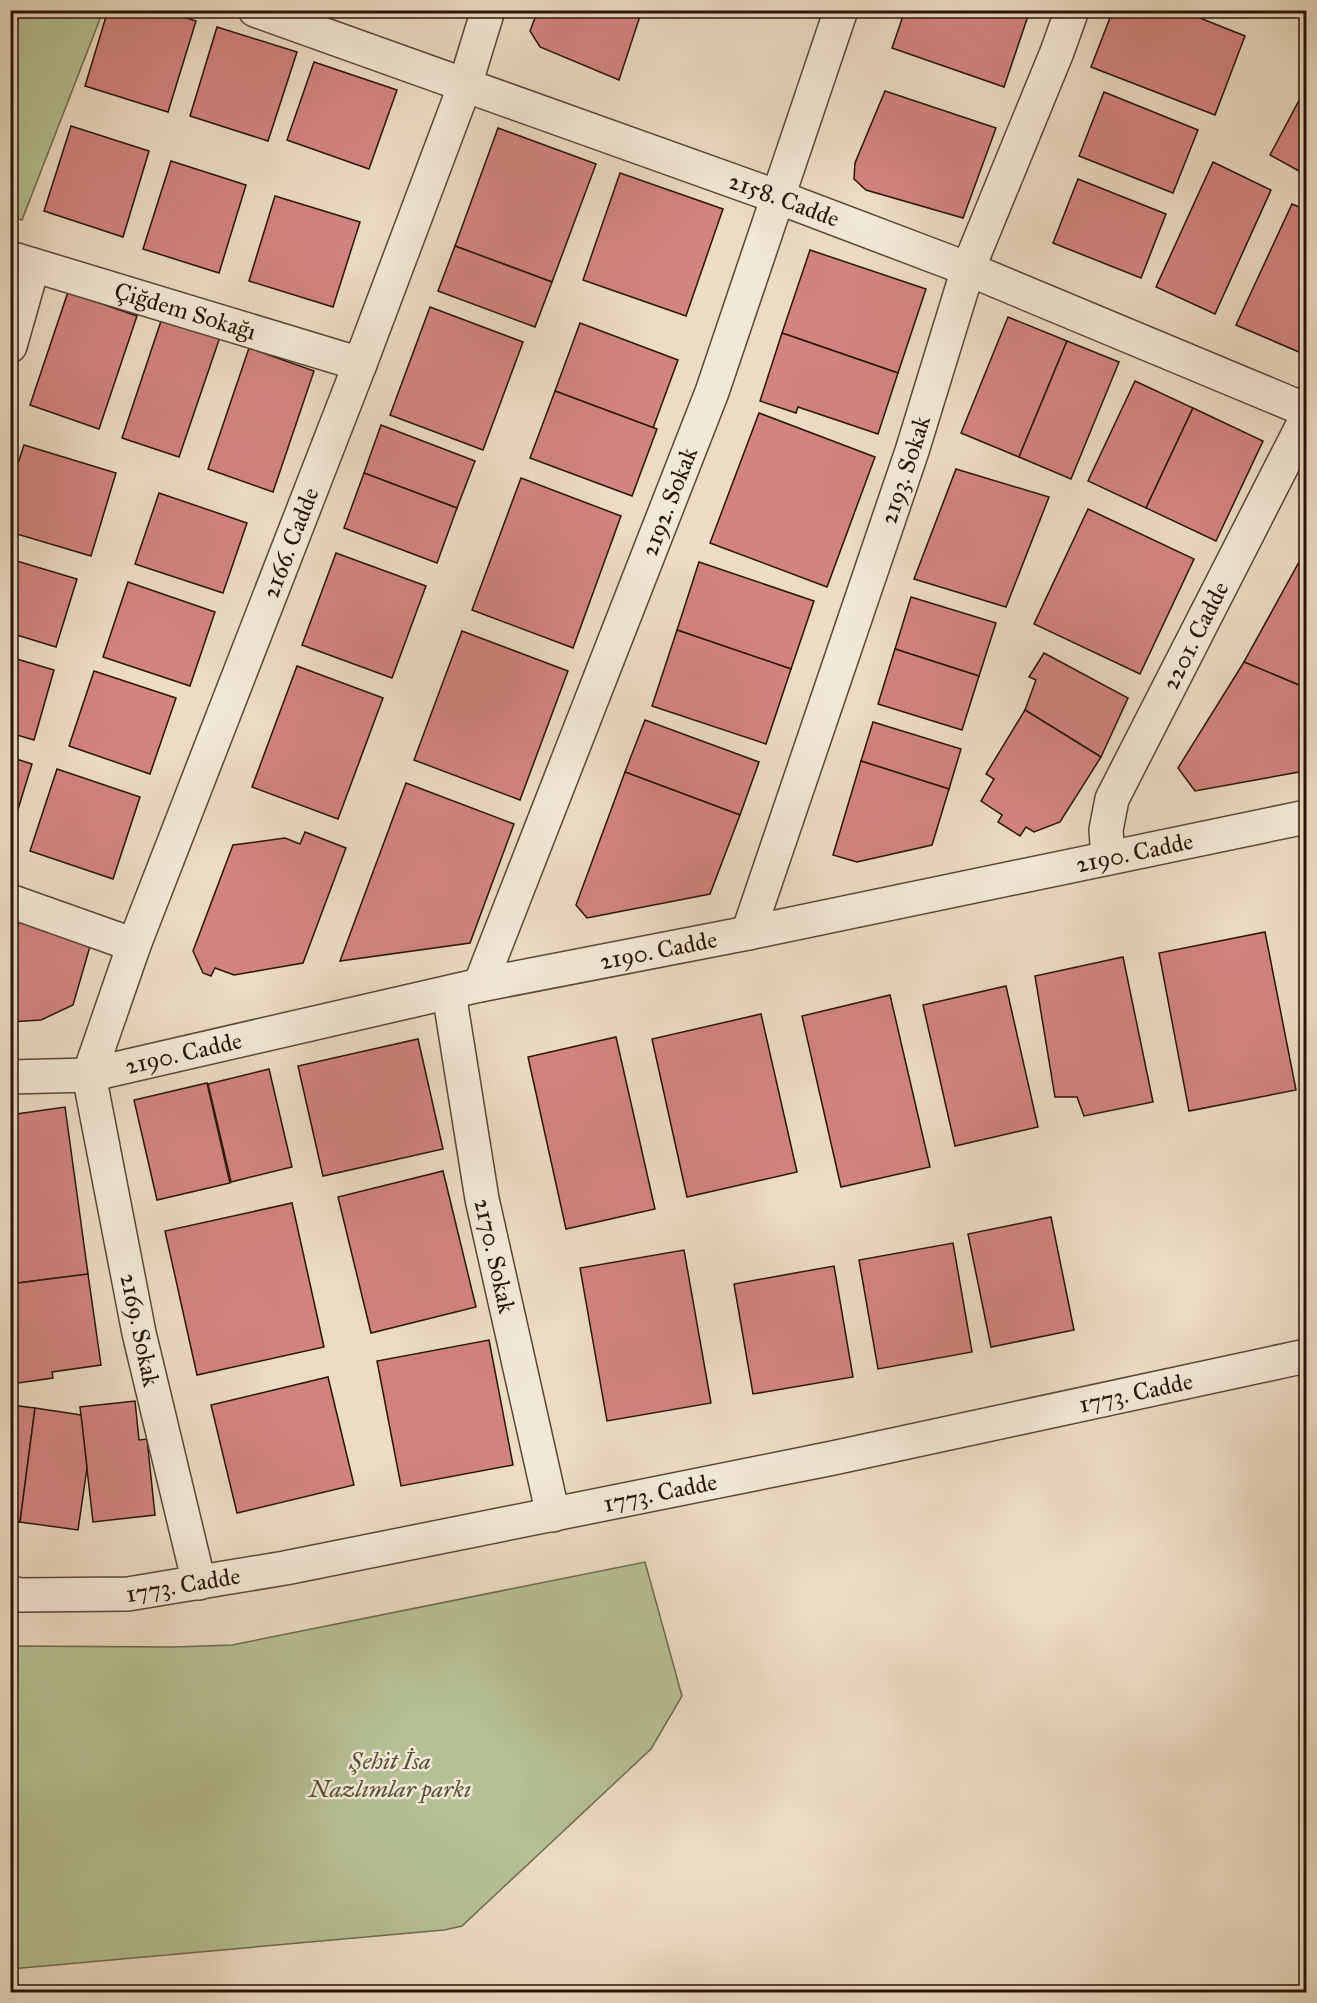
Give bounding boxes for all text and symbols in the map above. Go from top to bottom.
street label: 2158. Cadde [725,166,844,234]
street label: Çiğdem Sokağı [111,275,260,347]
street label: 2193. Sokak [873,411,937,528]
street label: 2192. Sokak [634,442,704,561]
street label: 2166. Cadde [255,483,326,603]
street label: 2201. Cadde [1155,577,1235,695]
street label: 2190. Cadde [1073,826,1196,879]
street label: 2190. Cadde [597,924,720,976]
street label: 2190. Cadde [122,1025,245,1081]
street label: 2170. Sokak [467,1196,522,1317]
street label: 2169. Sokak [113,1271,167,1390]
street label: 1773. Cadde [1076,1366,1195,1420]
street label: 1773. Cadde [601,1467,720,1519]
street label: 1773. Cadde [124,1561,242,1609]
park label: Şehit İsa Nazlımlar parkı [307,1746,471,1804]

